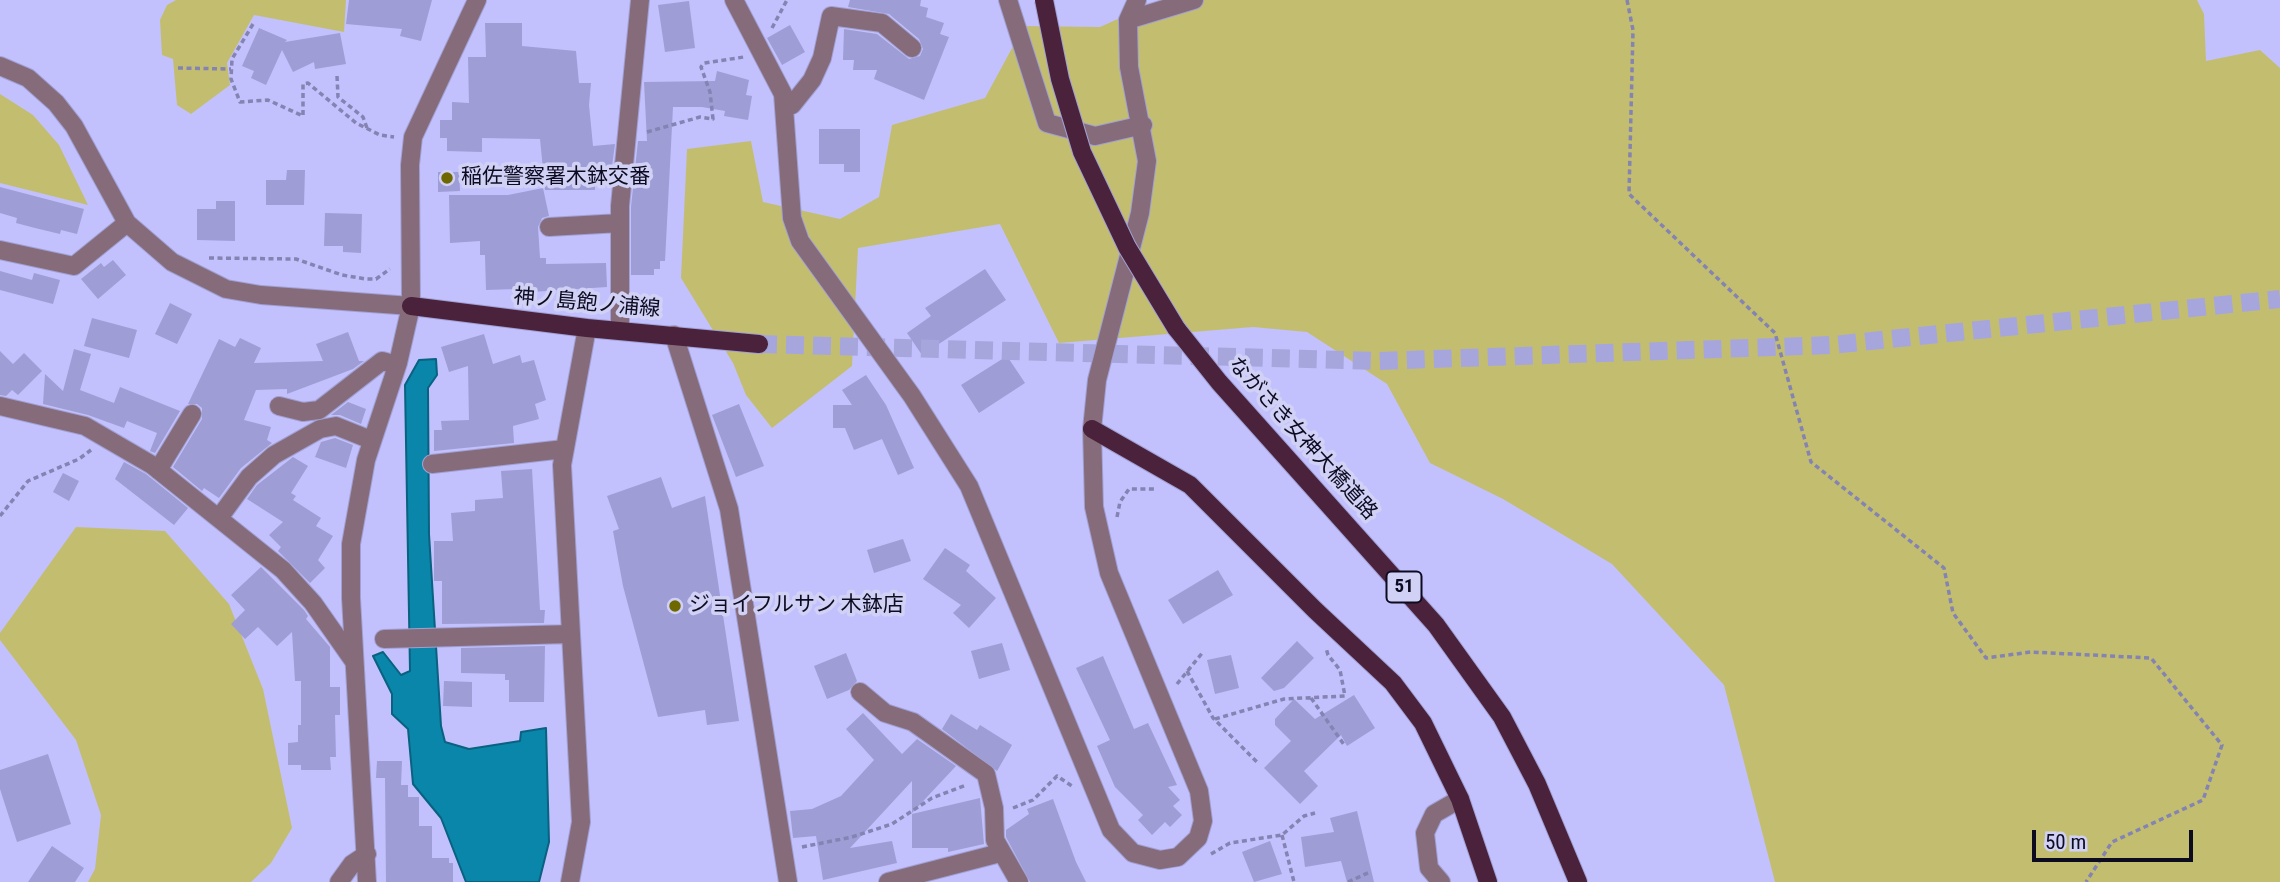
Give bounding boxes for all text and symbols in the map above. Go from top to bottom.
place label: 稲佐警察署木鉢交番 [461,165,650,191]
marker: 稲佐警察署木鉢交番 [439,170,455,186]
street label: 神ノ島飽ノ浦線 [513,285,661,323]
street label: ながさき女神大橋道路 [1222,353,1382,525]
road number: 51 [1386,572,1422,602]
place label: ジョイフルサン 木鉢店 [689,593,904,619]
marker: ジョイフルサン 木鉢店 [667,598,683,614]
scale bar [2035,816,2196,860]
text: 50 m [2045,830,2086,854]

